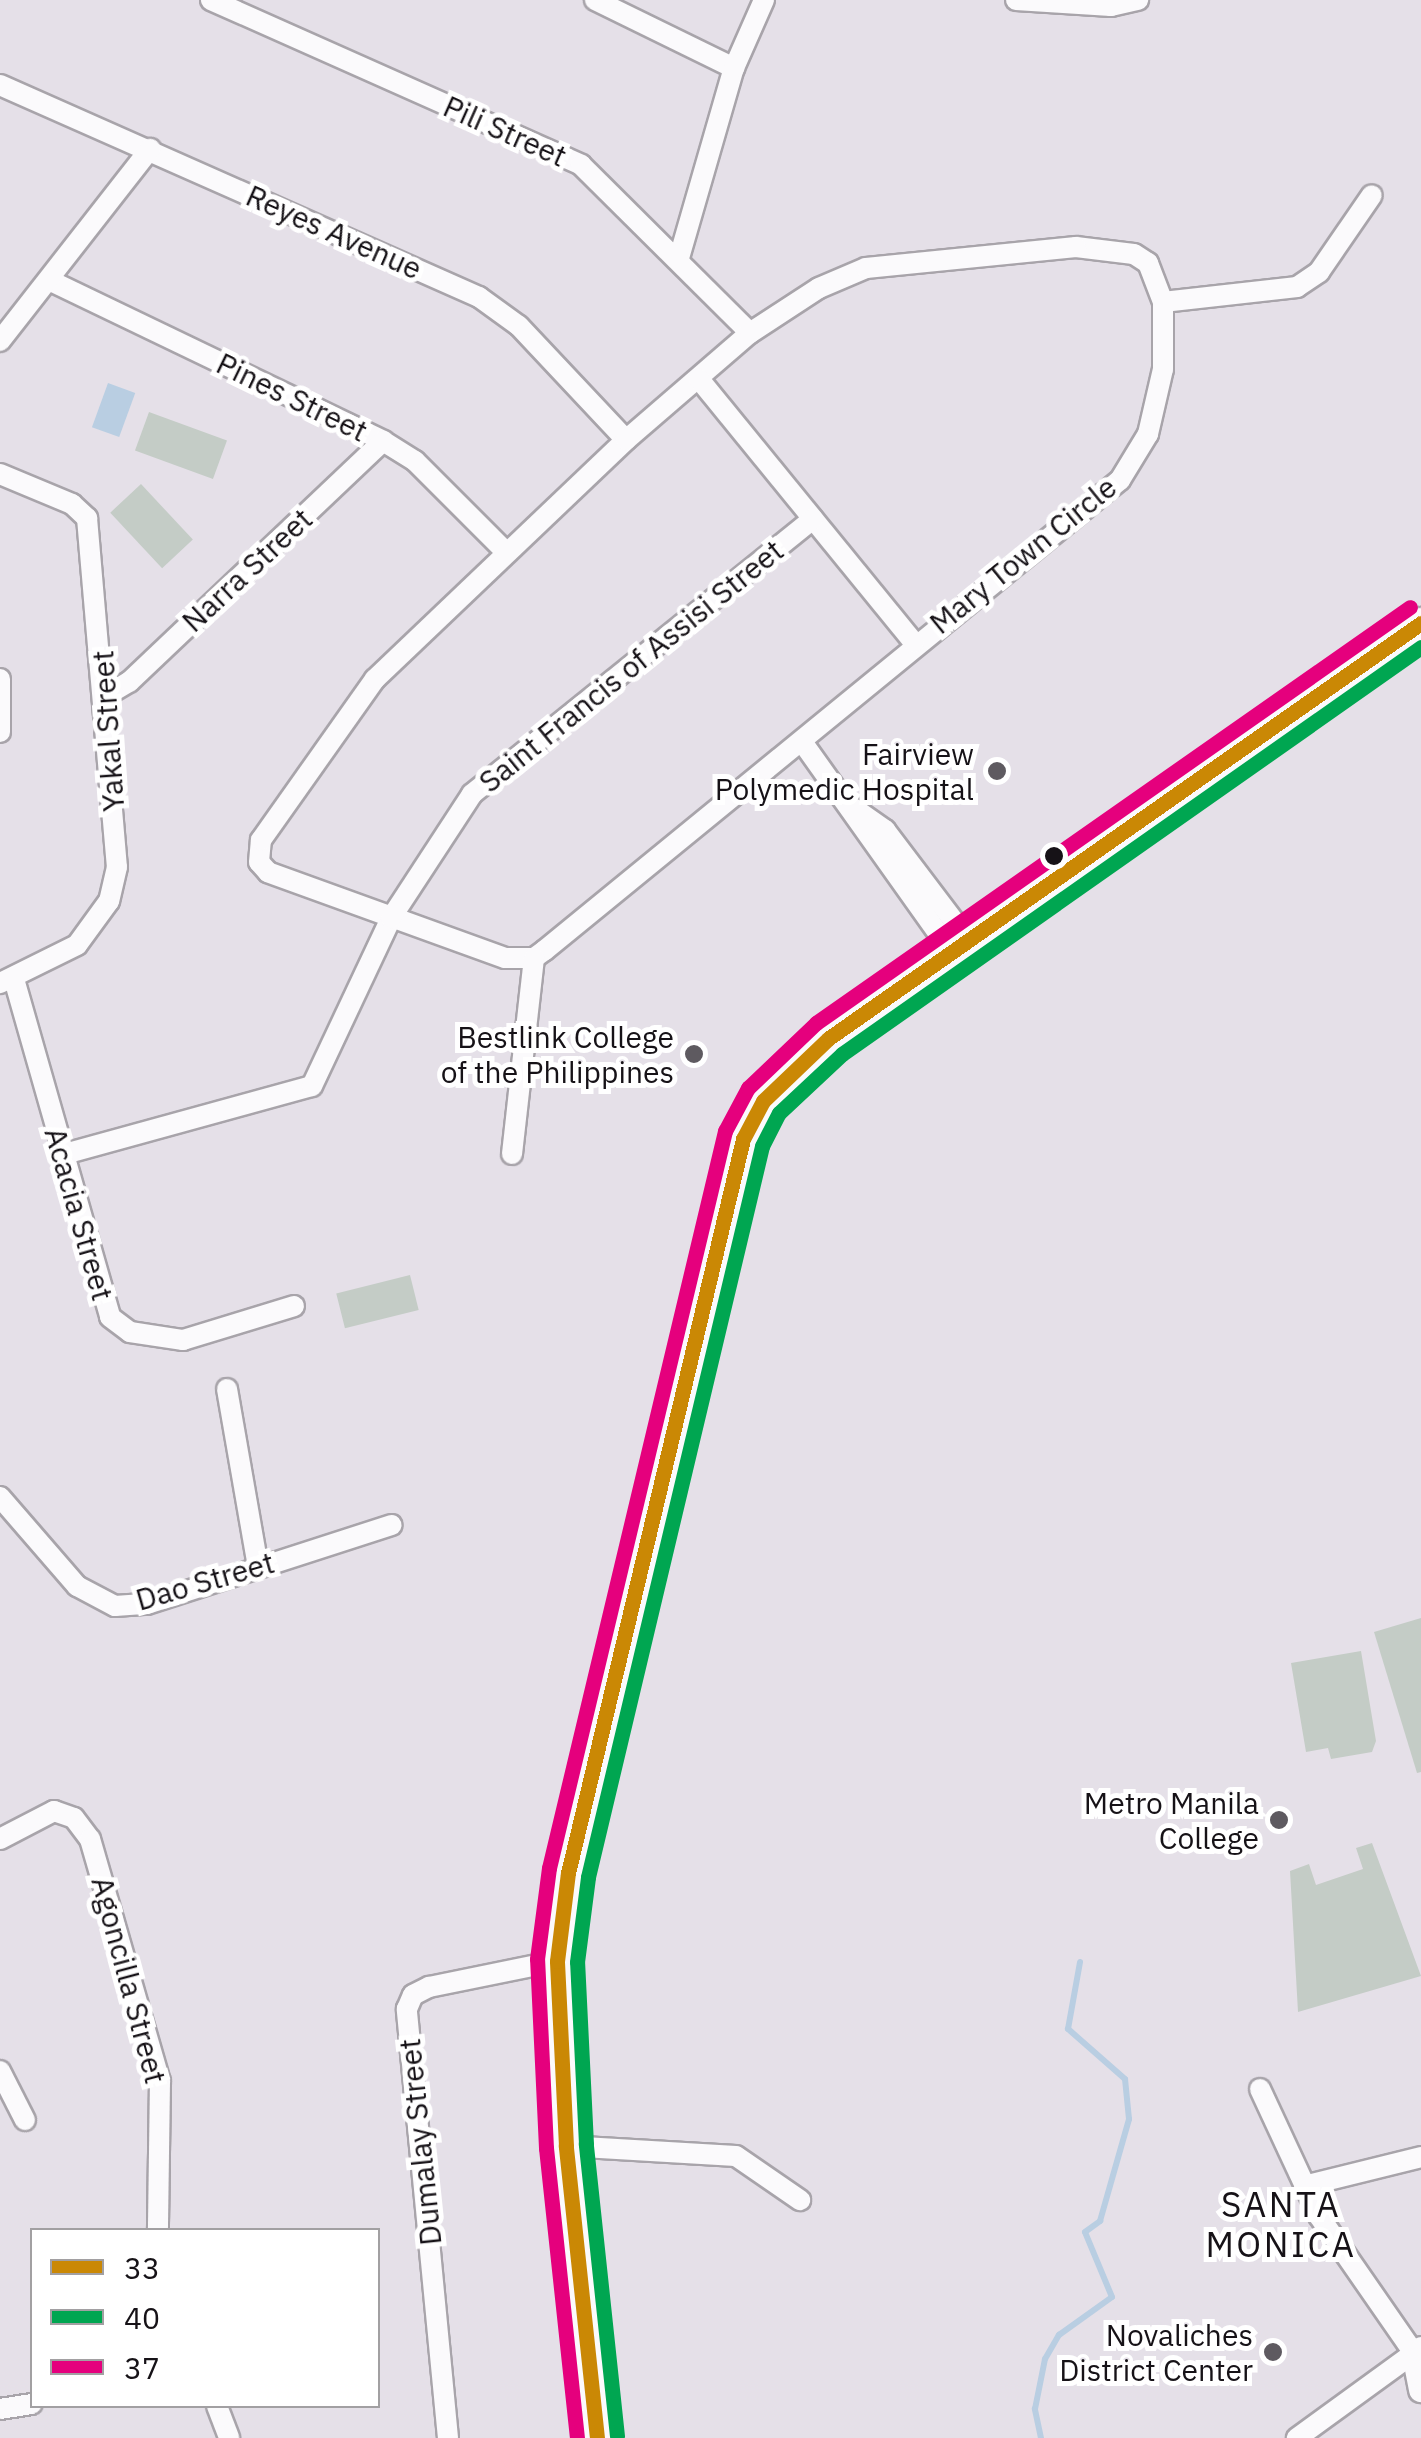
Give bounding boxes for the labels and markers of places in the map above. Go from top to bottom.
place label: Fairview Polymedic Hospital [715,736,974,806]
marker: Fairview Polymedic Hospital [984,758,1010,784]
unlabelled marker [1044,846,1064,866]
place label: Bestlink College of the Philippines [441,1019,674,1090]
marker: Bestlink College of the Philippines [683,1043,705,1065]
place label: Metro Manila College [1084,1785,1259,1856]
marker: Metro Manila College [1268,1809,1290,1831]
place label: Novaliches District Center [1059,2317,1253,2388]
marker: Novaliches District Center [1262,2341,1284,2363]

